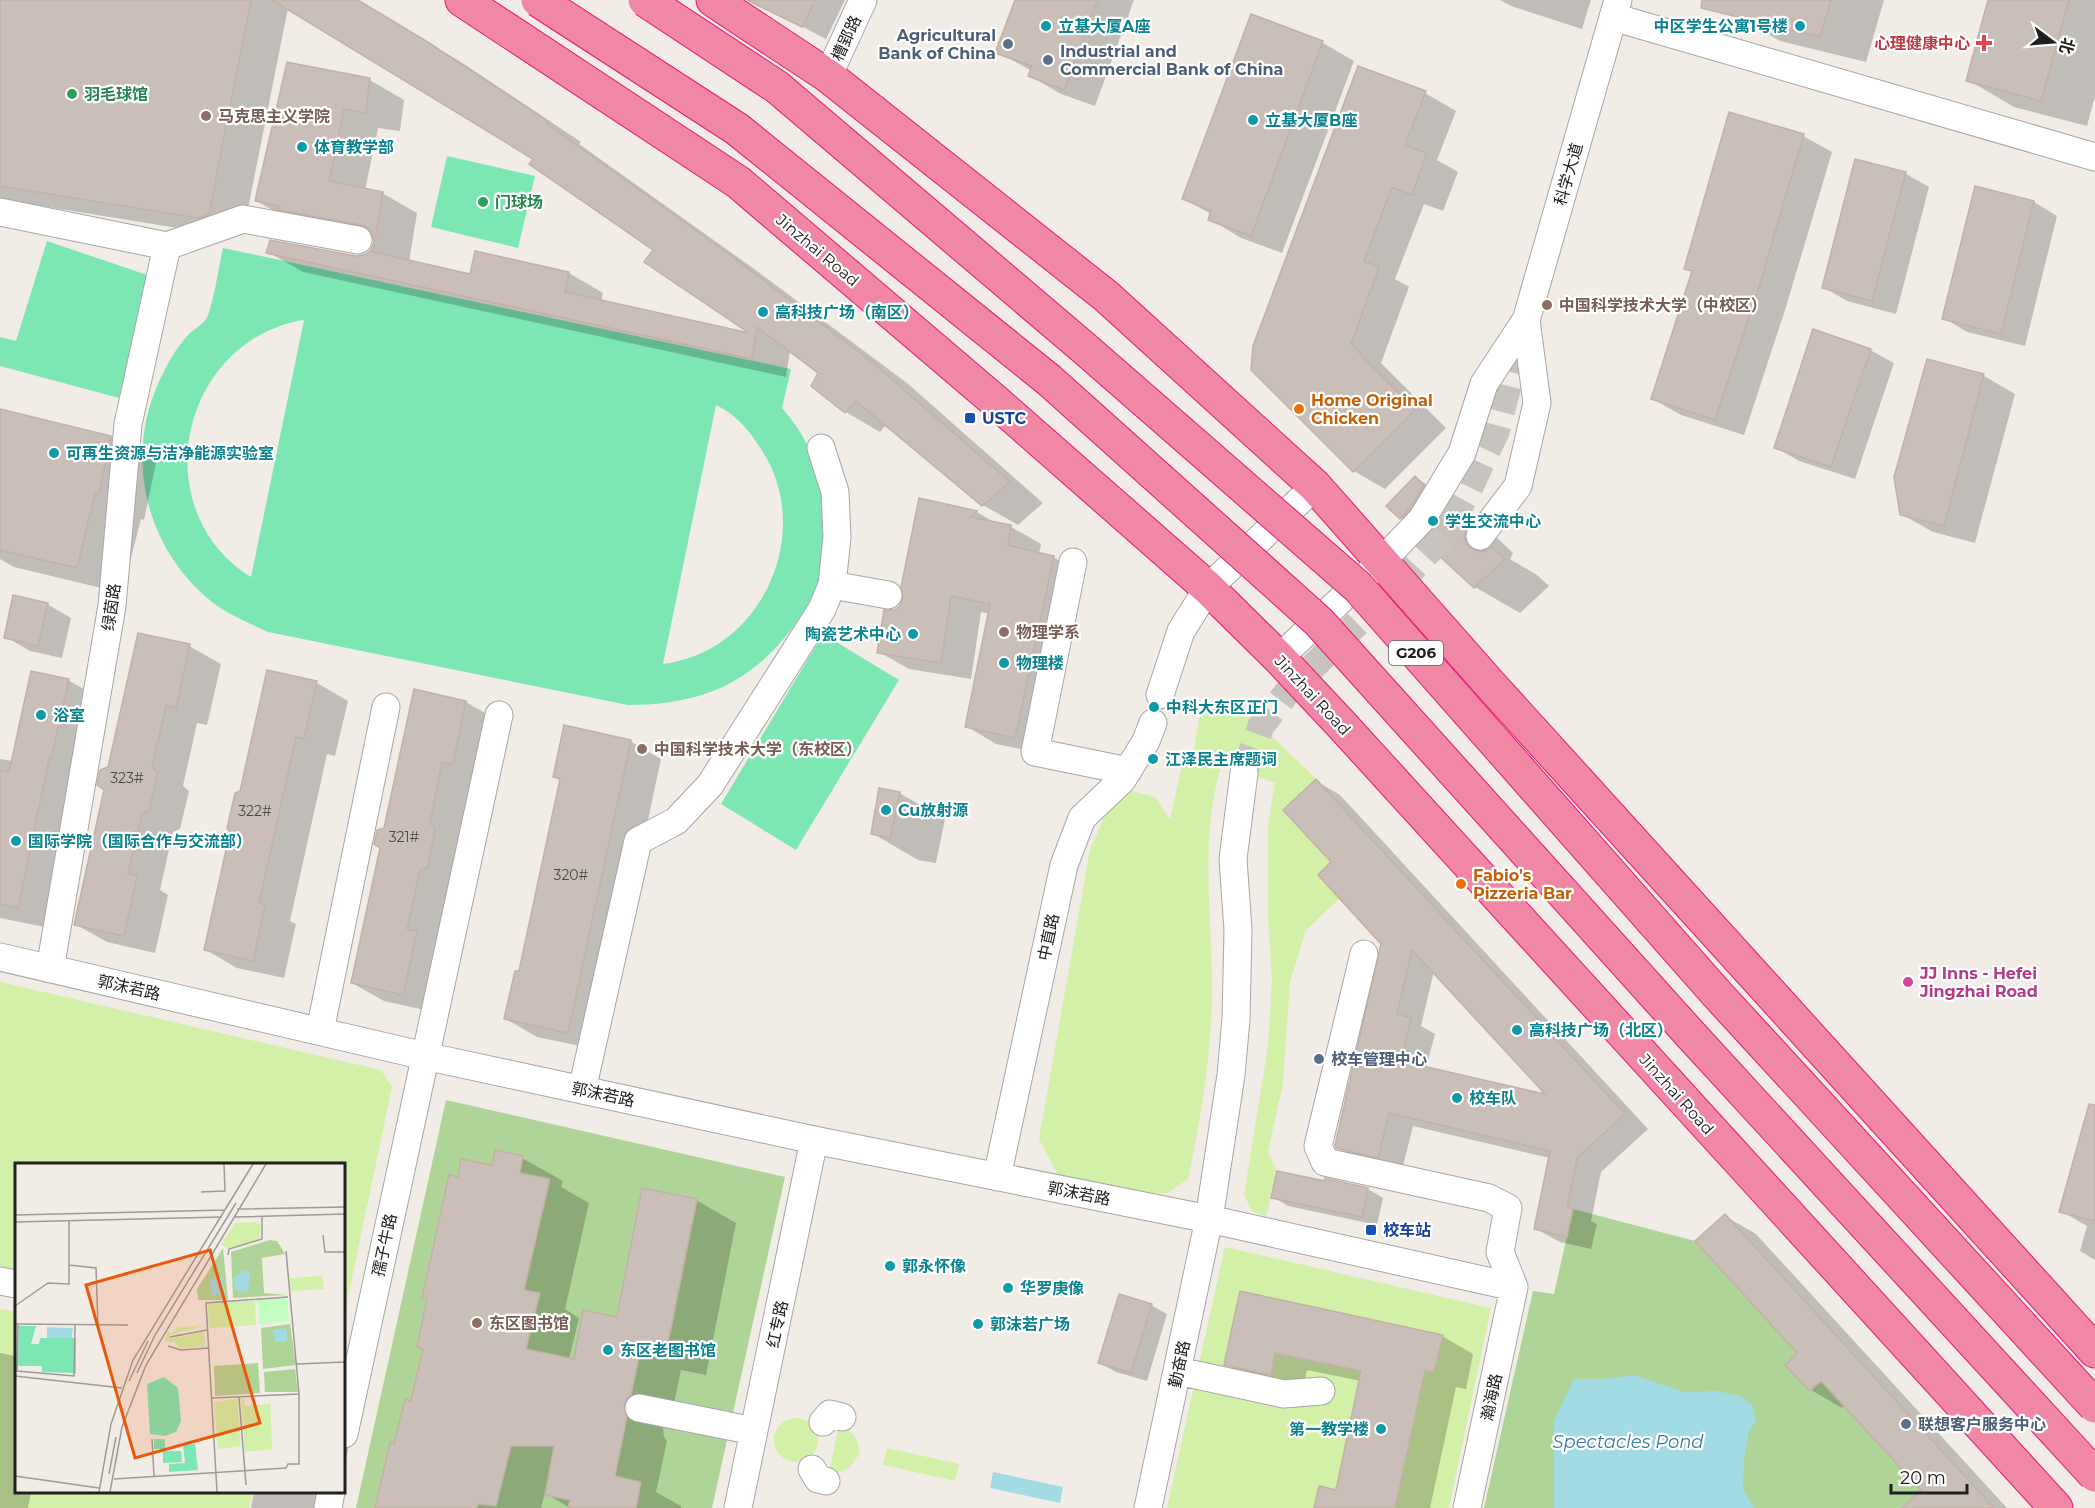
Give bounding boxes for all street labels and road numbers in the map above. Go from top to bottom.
street label: 槽郢路 [828,12,865,64]
street label: 科学大道 [1551,141,1586,208]
street label: Jinzhai Road [772,210,863,290]
street label: 绿茵路 [99,582,124,632]
road number: G206 [1389,641,1443,665]
street label: Jinzhai Road [1270,651,1354,739]
street label: 中直路 [1034,912,1063,963]
street label: 郭沫若路 [96,971,162,1004]
street label: Jinzhai Road [1635,1049,1718,1139]
street label: 郭沫若路 [570,1079,636,1110]
street label: 郭沫若路 [1046,1178,1112,1209]
street label: 孺子牛路 [369,1212,400,1278]
street label: 红专路 [763,1299,792,1350]
street label: 勤奋路 [1165,1339,1194,1390]
street label: 瀚海路 [1477,1372,1506,1423]

